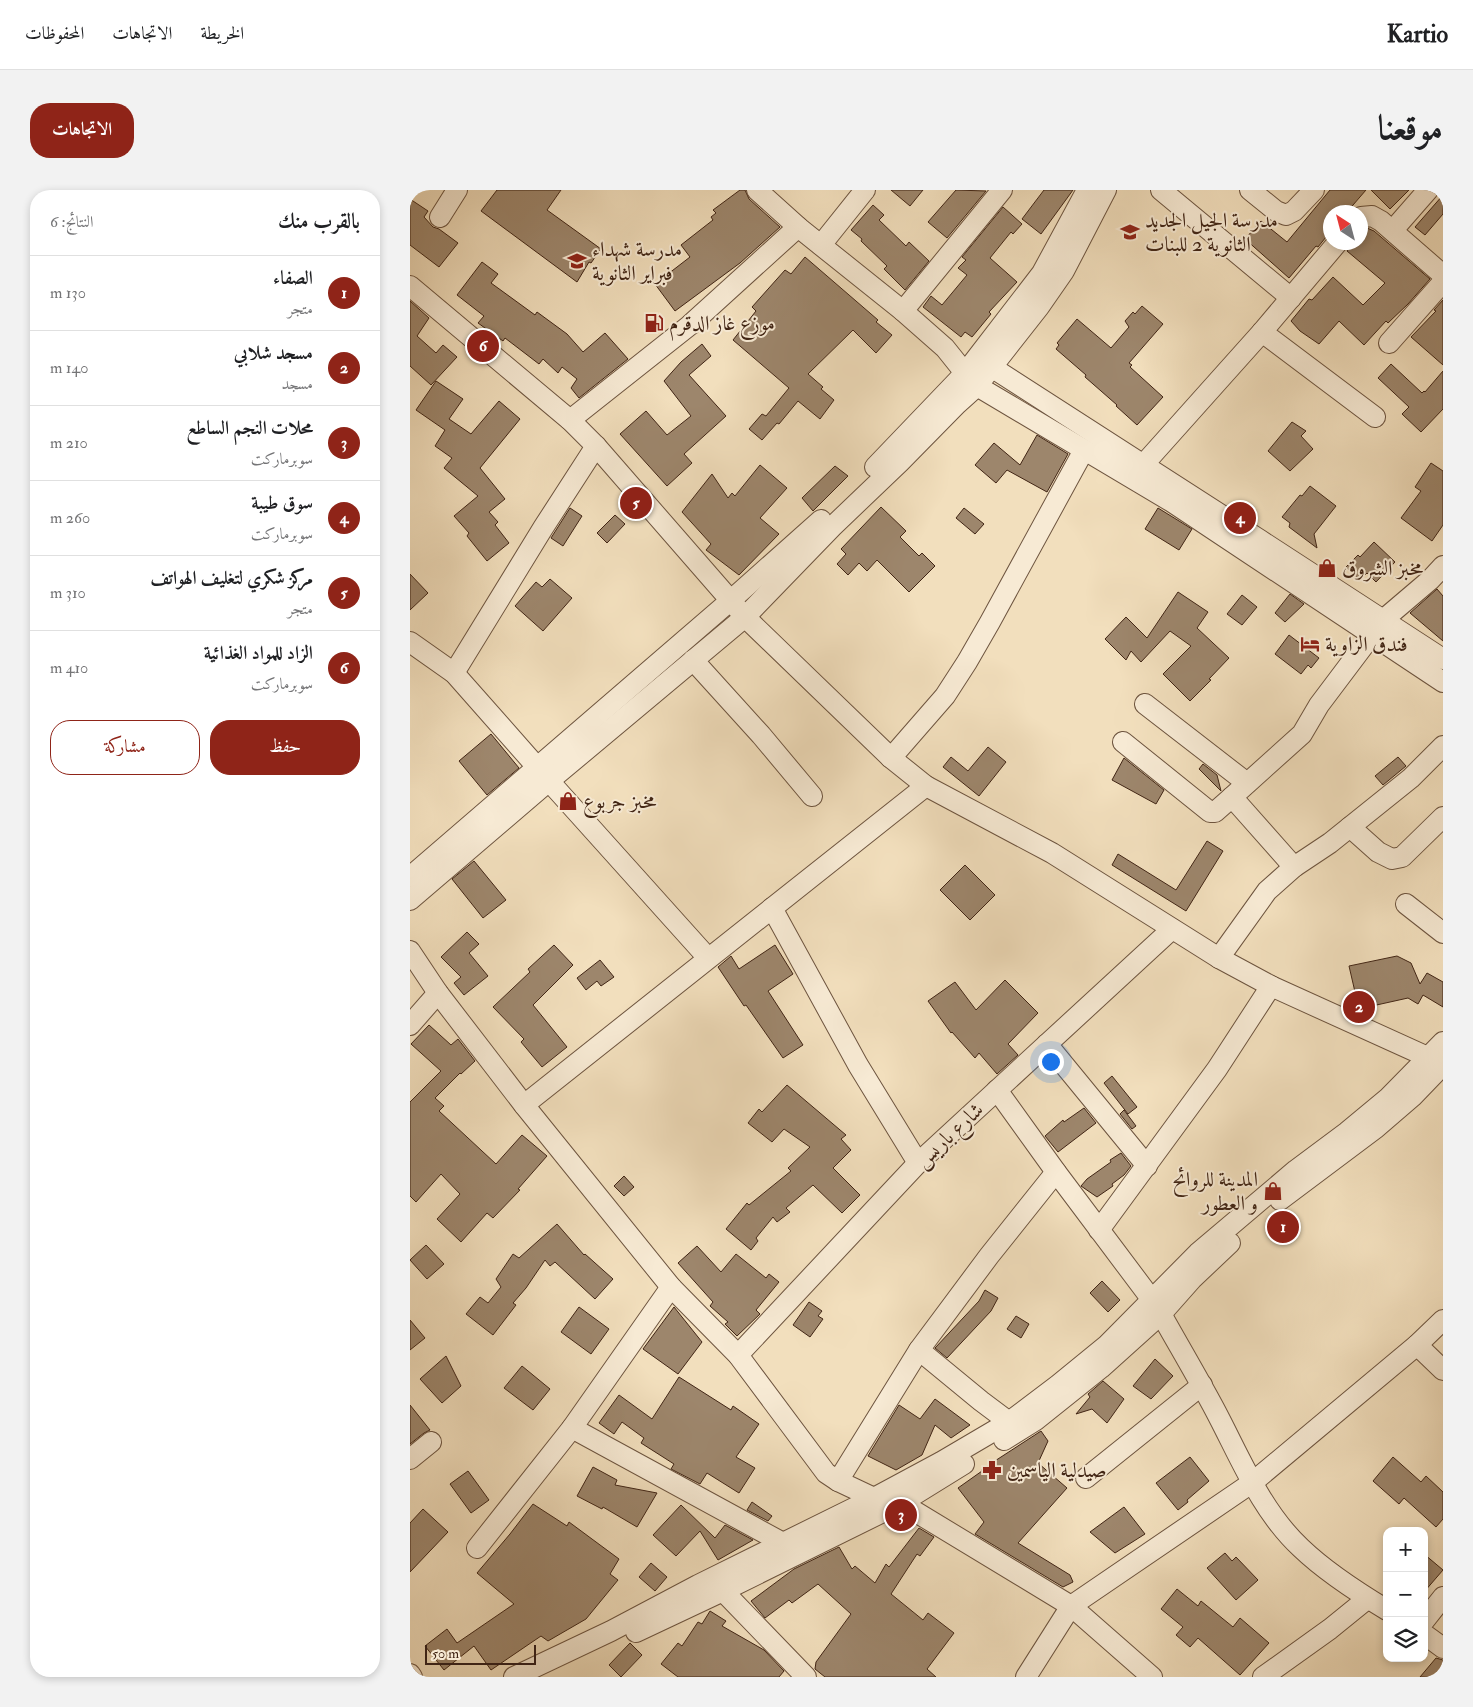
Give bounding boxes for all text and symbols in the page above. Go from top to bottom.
text: Kartio [1387,19,1448,50]
text: المحفوظات [25,22,84,45]
text: الاتجاهات [112,22,172,45]
text: الخريطة [200,22,244,45]
button: الاتجاهات [30,103,134,158]
text: موقعنا [1378,106,1443,150]
north arrow [1323,205,1368,250]
place label: مدرسة الجيل الجديد الثانوية 2 للبنات [1145,207,1278,258]
text: بالقرب منك [278,208,360,235]
text: النتائج: 6 [50,212,94,232]
school or university icon: مدرسة الجيل الجديد الثانوية 2 للبنات [1119,221,1141,243]
place label: مدرسة شهداء فبراير الثانوية [592,236,682,287]
school or university icon: مدرسة شهداء فبراير الثانوية [566,250,588,272]
text: الصفاء [273,266,313,290]
text: 130 m [50,283,86,303]
text: 1 [341,283,347,303]
text: متجر [288,299,313,319]
place label: موزع غاز الدقرم [669,310,775,341]
fuel station icon: موزع غاز الدقرم [643,312,665,334]
pin: 6 [467,327,499,365]
text: مسجد شلابي [234,341,313,365]
text: 140 m [50,358,88,378]
text: 2 [340,358,348,378]
text: مسجد [282,374,313,394]
text: محلات النجم الساطع [186,416,313,440]
text: 210 m [50,433,88,453]
text: 3 [341,433,347,453]
text: سوبرماركت [251,449,313,469]
pin: 5 [620,484,652,522]
text: سوق طيبة [251,491,313,515]
pin: 4 [1224,499,1256,537]
text: 260 m [50,508,90,528]
text: 4 [340,508,348,528]
text: سوبرماركت [251,524,313,544]
place label: مخبز الشروق [1342,555,1424,582]
shop icon: مخبز الشروق [1316,557,1338,579]
text: مركز شكري لتغليف الهواتف [150,566,313,590]
text: 310 m [50,583,86,603]
text: 5 [340,583,348,603]
text: متجر [288,599,313,619]
place label: فندق الزاوية [1325,631,1408,658]
hotel icon: فندق الزاوية [1299,633,1321,655]
text: الزاد للمواد الغذائية [204,641,313,665]
text: 410 m [50,658,88,678]
text: 6 [340,658,348,678]
text: سوبرماركت [251,674,313,694]
button: مشاركة [50,720,200,775]
button: حفظ [210,720,360,775]
place label: مخبز جربوع [583,788,657,819]
shop icon: مخبز جربوع [557,790,579,812]
pin: 2 [1343,988,1375,1026]
your location [1038,1049,1064,1075]
street label: شارع باريس [909,1097,992,1177]
place label: المدينة للروائح و العطور [1172,1166,1258,1217]
shop icon: المدينة للروائح و العطور [1262,1180,1284,1202]
pin: 1 [1267,1208,1299,1246]
place label: صيدلية الياسمين [1007,1457,1107,1484]
pharmacy icon: صيدلية الياسمين [981,1459,1003,1481]
pin: 3 [885,1496,917,1534]
map controls [1383,1527,1428,1662]
button: + [1383,1527,1428,1572]
button: − [1383,1572,1428,1617]
button: layers [1383,1617,1428,1662]
scale bar [425,1642,536,1665]
text: 50 m [432,1645,459,1662]

